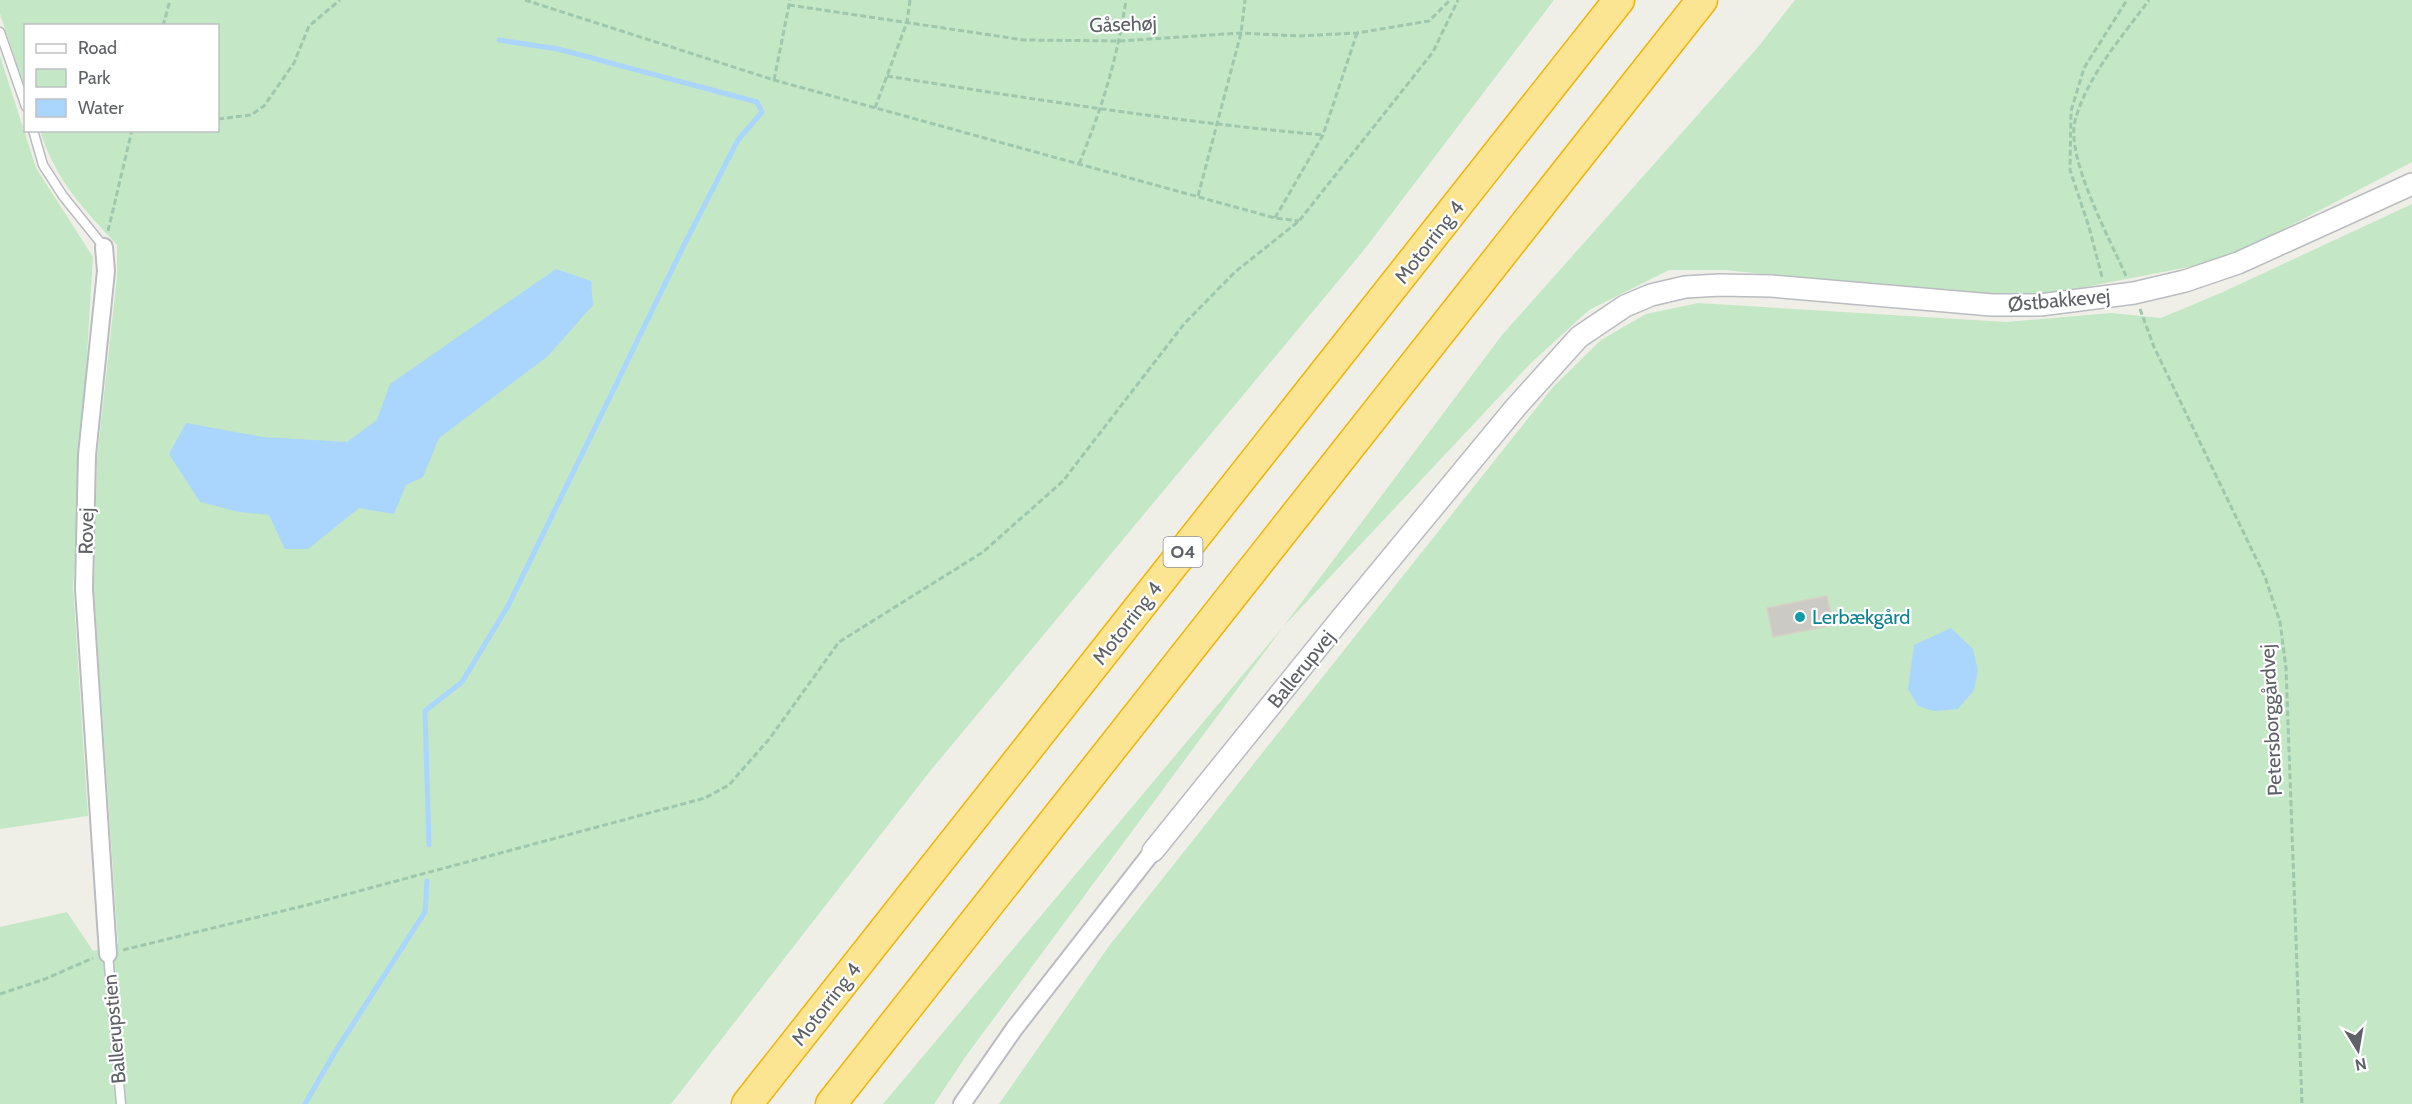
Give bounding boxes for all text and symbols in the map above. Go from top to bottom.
street label: Gåsehøj [1089,11,1157,37]
legend [24,24,219,132]
text: Road [78,37,117,59]
text: Park [78,67,111,89]
text: Water [78,97,124,119]
street label: Motorring 4 [1389,195,1469,288]
street label: Østbakkevej [2007,284,2111,316]
street label: Rovej [74,507,98,555]
road number: O4 [1164,537,1202,567]
street label: Motorring 4 [1087,576,1167,669]
place label: Lerbækgård [1812,605,1910,629]
marker: Lerbækgård [1793,610,1807,624]
street label: Ballerupvej [1262,625,1340,713]
street label: Petersborggårdvej [2255,643,2287,797]
street label: Motorring 4 [786,957,866,1050]
street label: Ballerupstien [97,973,131,1085]
north arrow [2328,1020,2388,1080]
text: N [2353,1054,2368,1075]

